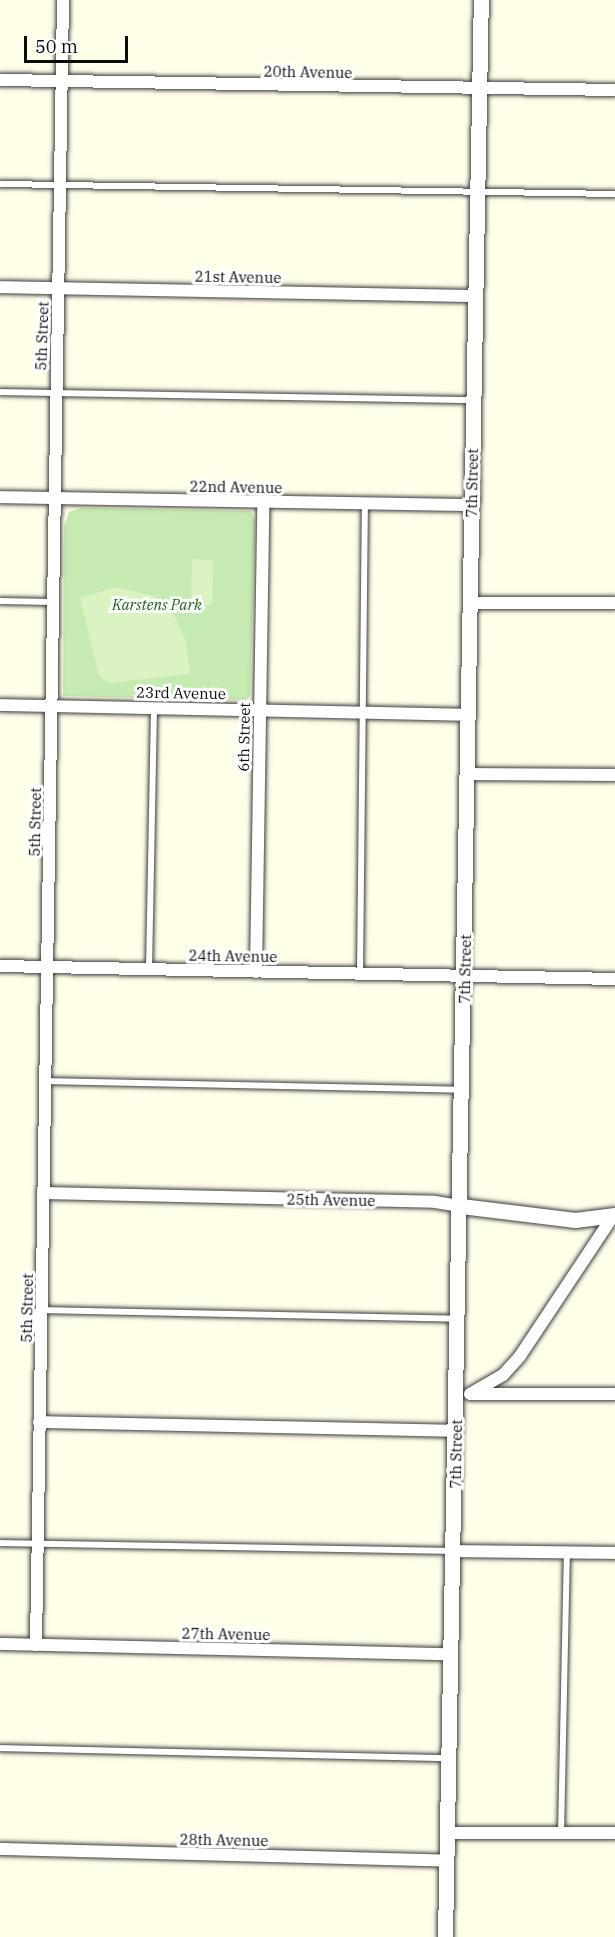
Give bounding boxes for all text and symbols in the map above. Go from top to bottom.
scale bar [27,24,130,62]
text: 50 m [35,35,78,58]
street label: 20th Avenue [263,62,353,82]
street label: 21st Avenue [194,267,282,287]
street label: 5th Street [32,301,52,371]
street label: 7th Street [462,448,482,518]
street label: 22nd Avenue [189,477,283,497]
park label: Karstens Park [112,596,202,614]
street label: 23rd Avenue [136,683,226,703]
street label: 6th Street [234,702,254,772]
street label: 5th Street [25,787,45,857]
street label: 7th Street [455,934,475,1004]
street label: 24th Avenue [188,946,278,966]
street label: 25th Avenue [286,1190,376,1210]
street label: 5th Street [17,1273,37,1343]
street label: 7th Street [446,1419,466,1489]
street label: 27th Avenue [181,1624,271,1644]
street label: 28th Avenue [179,1830,269,1850]

